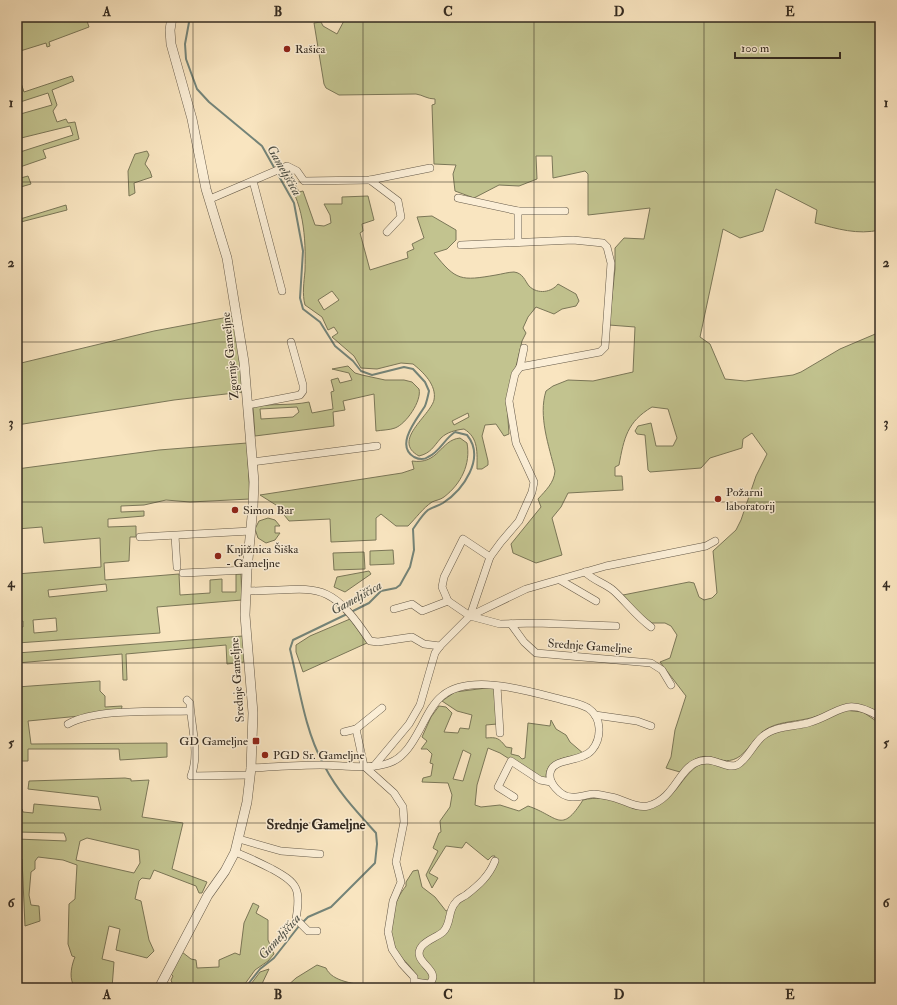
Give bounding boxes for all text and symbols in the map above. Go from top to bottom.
text: A [102,4,112,20]
text: B [274,4,282,20]
text: C [443,4,453,20]
text: D [614,4,625,20]
text: E [785,4,795,20]
scale bar [735,34,840,60]
text: 100 m [741,41,770,56]
place label: Rašica [295,42,327,57]
marker: Rašica [282,44,292,54]
text: 1 [9,95,14,111]
text: 1 [884,95,889,111]
water label: Gameljščica [263,142,305,199]
text: 2 [8,255,15,271]
text: 2 [883,255,890,271]
street label: Zgornje Gameljne [218,311,243,400]
text: 3 [9,415,14,431]
text: 3 [884,415,889,431]
place label: Požarni laboratorij [726,485,775,514]
marker: Požarni laboratorij [713,494,723,504]
place label: Simon Bar [243,503,294,518]
marker: Simon Bar [230,505,240,515]
place label: Knjižnica Šiška - Gameljne [226,542,300,571]
marker: Knjižnica Šiška - Gameljne [213,551,223,561]
text: 4 [6,575,15,591]
text: 4 [881,575,890,591]
water label: Gameljščica [328,577,385,618]
street label: Srednje Gameljne [547,636,633,657]
street label: Srednje Gameljne [227,637,248,723]
place label: GD Gameljne [179,734,248,749]
text: 5 [8,735,14,751]
text: 5 [883,735,889,751]
marker: GD Gameljne [251,736,261,746]
place label: PGD Sr. Gameljne [273,748,365,763]
marker: PGD Sr. Gameljne [260,750,270,760]
district label: Srednje Gameljne [267,816,366,833]
text: 6 [8,895,16,911]
text: 6 [883,895,891,911]
water label: Gameljščica [255,911,304,963]
text: A [102,987,112,1003]
text: B [274,987,282,1003]
text: C [443,987,453,1003]
text: D [614,987,625,1003]
text: E [785,987,795,1003]

